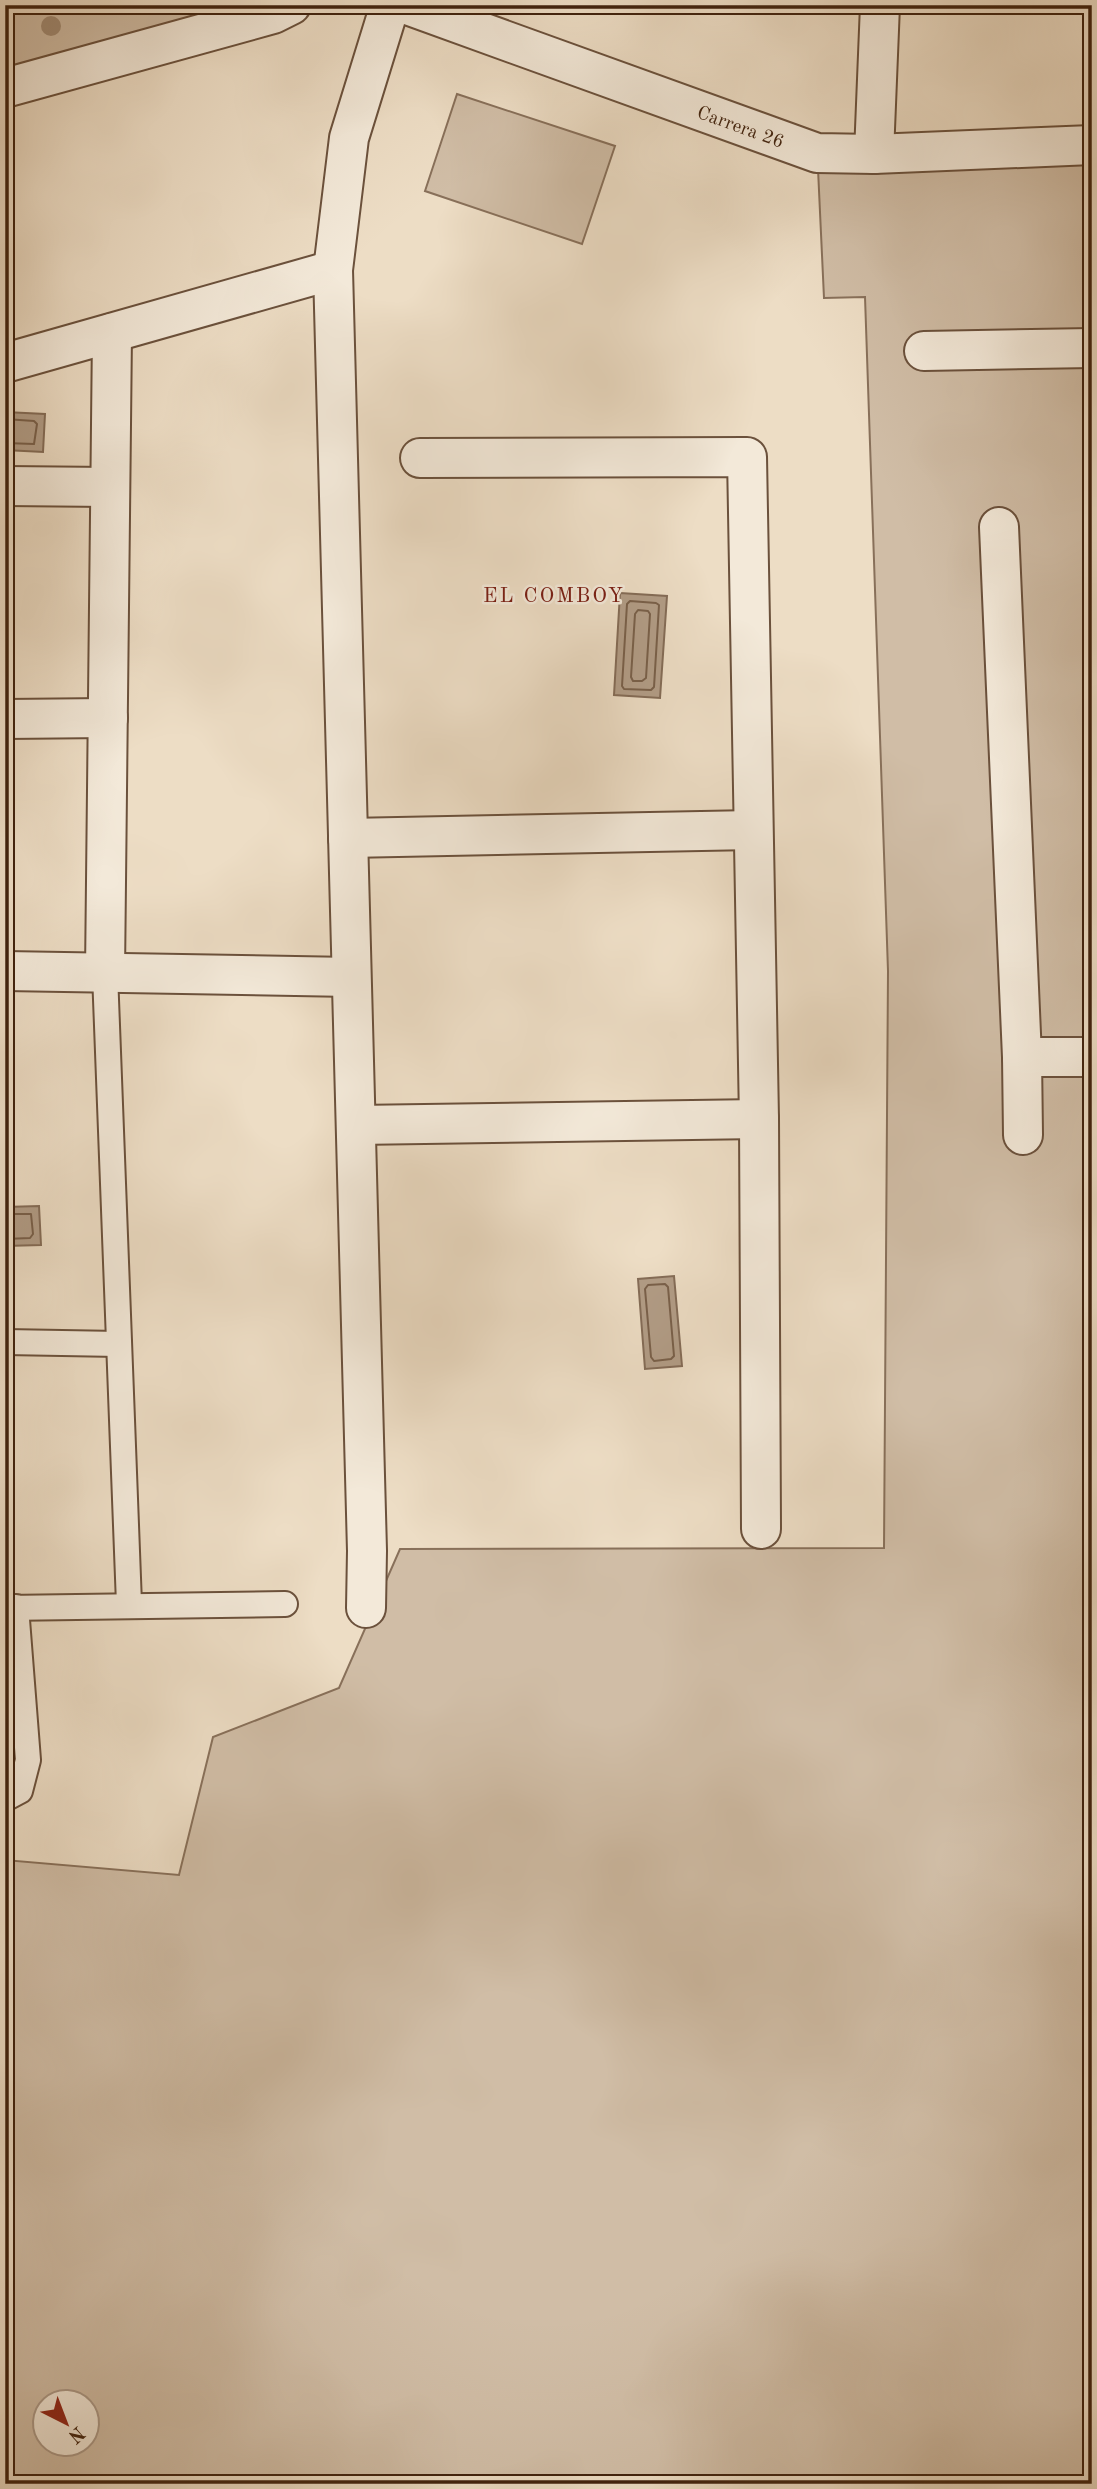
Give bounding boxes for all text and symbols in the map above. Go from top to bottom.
street label: Carrera 26 [694,104,786,153]
district label: EL COMBOY [483,586,625,607]
north arrow [32,2388,102,2458]
text: N [64,2422,87,2446]

